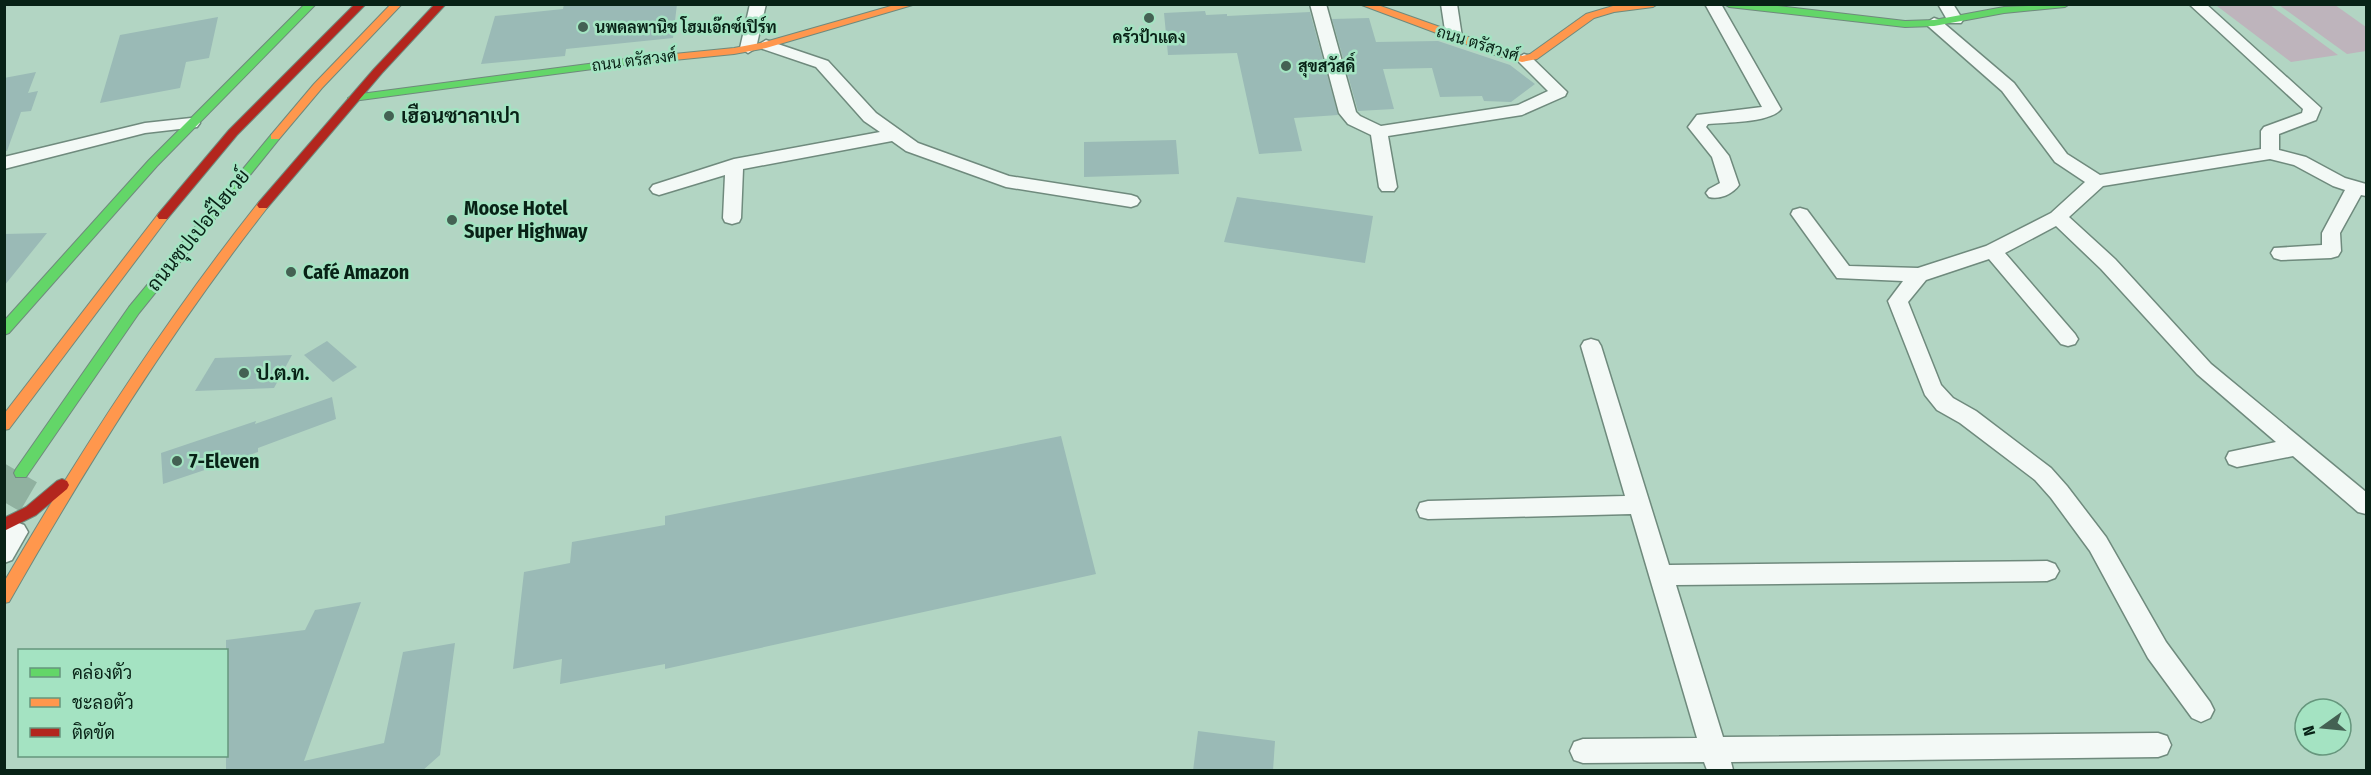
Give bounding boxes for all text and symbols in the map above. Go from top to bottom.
marker: ครัวป้าแดง [1142,11,1156,25]
place label: นพดลพานิช โฮมเอ๊กซ์เปิร์ท [595,16,777,37]
street label: ถนน ตรัสวงศ์ [1434,19,1522,65]
marker: นพดลพานิช โฮมเอ๊กซ์เปิร์ท [576,20,590,34]
place label: ครัวป้าแดง [1113,27,1185,47]
street label: ถนน ตรัสวงศ์ [590,43,678,75]
place label: สุขสวัสดิ์ [1298,51,1355,78]
marker: สุขสวัสดิ์ [1279,59,1293,73]
place label: เฮือนซาลาเปา [401,103,520,128]
marker: เฮือนซาลาเปา [382,109,396,123]
street label: ถนนซุปเปอร์ไฮเวย์ [140,163,256,297]
place label: Moose Hotel Super Highway [464,196,588,243]
marker: Moose Hotel Super Highway [445,213,459,227]
place label: Café Amazon [303,260,409,284]
marker: Café Amazon [284,265,298,279]
place label: ป.ต.ท. [256,361,310,385]
marker: ป.ต.ท. [237,366,251,380]
place label: 7-Eleven [189,449,260,473]
marker: 7-Eleven [170,454,184,468]
legend [18,649,228,757]
text: คล่องตัว [72,661,132,684]
text: ชะลอตัว [72,692,134,714]
north arrow [2293,697,2353,757]
text: ติดขัด [72,722,115,744]
text: N [2299,724,2319,738]

